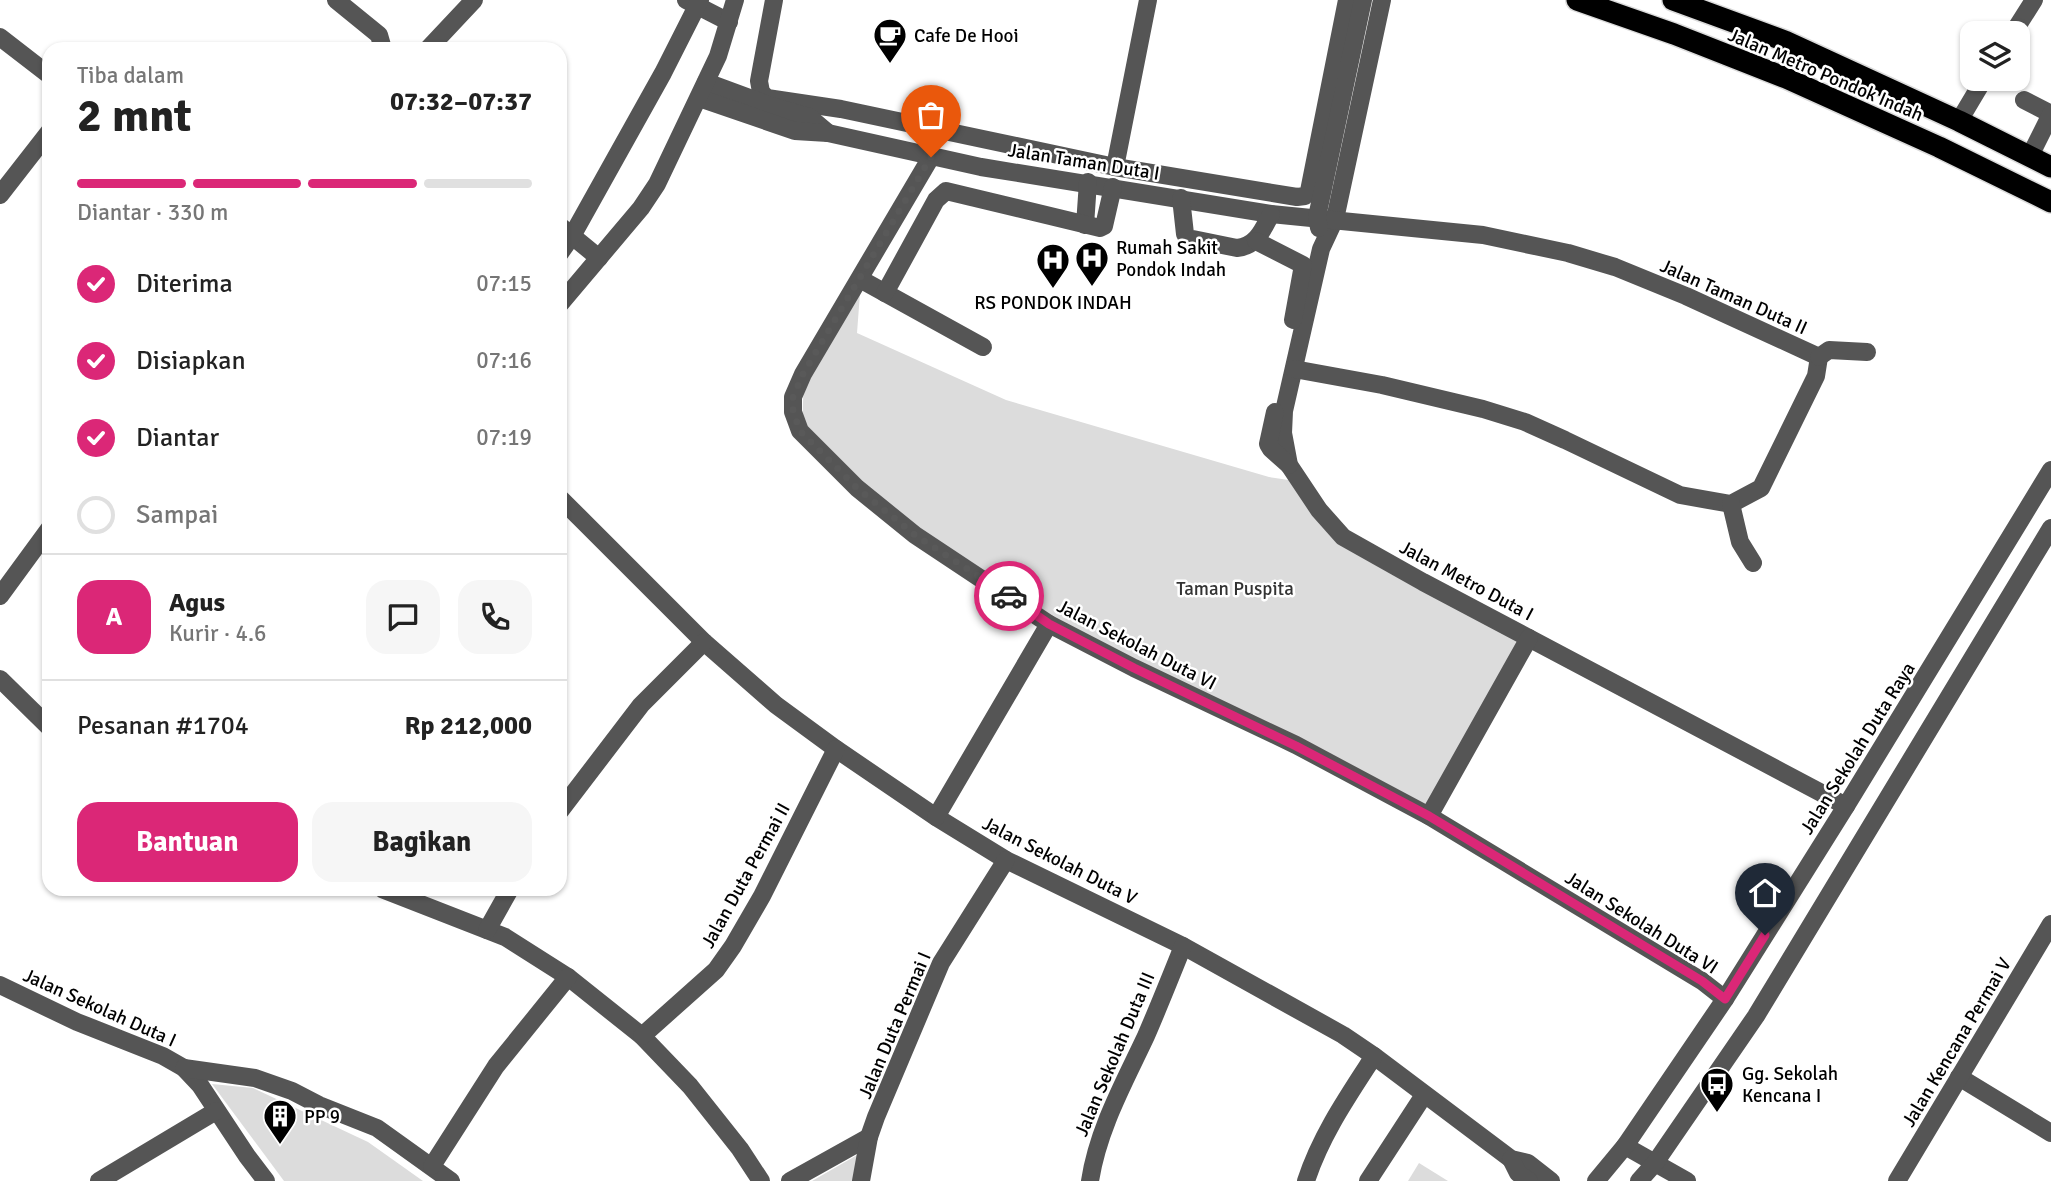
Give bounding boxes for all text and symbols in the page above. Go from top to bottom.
cafe icon: Cafe De Hooi [871,16,909,65]
map controls [1960,21,2030,91]
button: layers [1960,21,2030,91]
street label: Jalan Metro Pondok Indah [1724,23,1927,127]
place label: Cafe De Hooi [914,24,1019,48]
text: Tiba dalam [77,61,184,90]
pin [901,85,961,157]
text: 07:32–07:37 [390,86,532,118]
text: 2 mnt [77,88,192,144]
icon: bag [912,96,950,134]
street label: Jalan Taman Duta I [1006,138,1161,186]
text: Diantar · 330 m [77,198,228,227]
place label: Rumah Sakit Pondok Indah [1116,236,1226,282]
hospital icon: Rumah Sakit Pondok Indah [1073,239,1111,288]
hospital icon: RS PONDOK INDAH [1034,241,1072,290]
street label: Jalan Taman Duta II [1656,254,1811,340]
icon: check [77,265,115,303]
text: Diterima [136,268,233,300]
text: 07:15 [476,269,532,298]
place label: RS PONDOK INDAH [974,291,1132,315]
icon: check [77,342,115,380]
text: Disiapkan [136,345,246,377]
text: 07:16 [476,346,532,375]
icon: check [77,419,115,457]
text: Diantar [136,422,219,454]
text: 07:19 [476,423,532,452]
text: Sampai [136,499,218,531]
street label: Jalan Metro Duta I [1395,535,1538,626]
courier [974,561,1044,631]
icon: car [990,577,1028,615]
park label: Taman Puspita [1176,577,1294,601]
button: chat [366,580,440,654]
button: phone [458,580,532,654]
text: Agus [169,587,225,619]
street label: Jalan Sekolah Duta VI [1053,594,1220,696]
text: A [106,601,122,633]
text: Kurir · 4.6 [169,619,266,648]
street label: Jalan Sekolah Duta Raya [1795,658,1921,839]
text: Pesanan #1704 [77,710,249,742]
text: Rp 212,000 [404,710,532,742]
street label: Jalan Duta Permai II [696,799,796,952]
button: Bantuan [77,802,298,882]
button: Bagikan [312,802,532,882]
street label: Jalan Sekolah Duta V [978,812,1141,910]
pin [1735,863,1795,935]
street label: Jalan Sekolah Duta VI [1560,866,1722,980]
icon: home [1746,874,1784,912]
street label: Jalan Duta Permai I [853,948,937,1102]
street label: Jalan Kencana Permai V [1897,954,2017,1131]
street label: Jalan Sekolah Duta I [19,963,180,1052]
street label: Jalan Sekolah Duta III [1069,969,1160,1140]
place label: Gg. Sekolah Kencana I [1742,1062,1838,1108]
bus stop icon: Gg. Sekolah Kencana I [1698,1065,1736,1114]
building icon: PP 9 [261,1097,299,1146]
place label: PP 9 [304,1105,340,1129]

